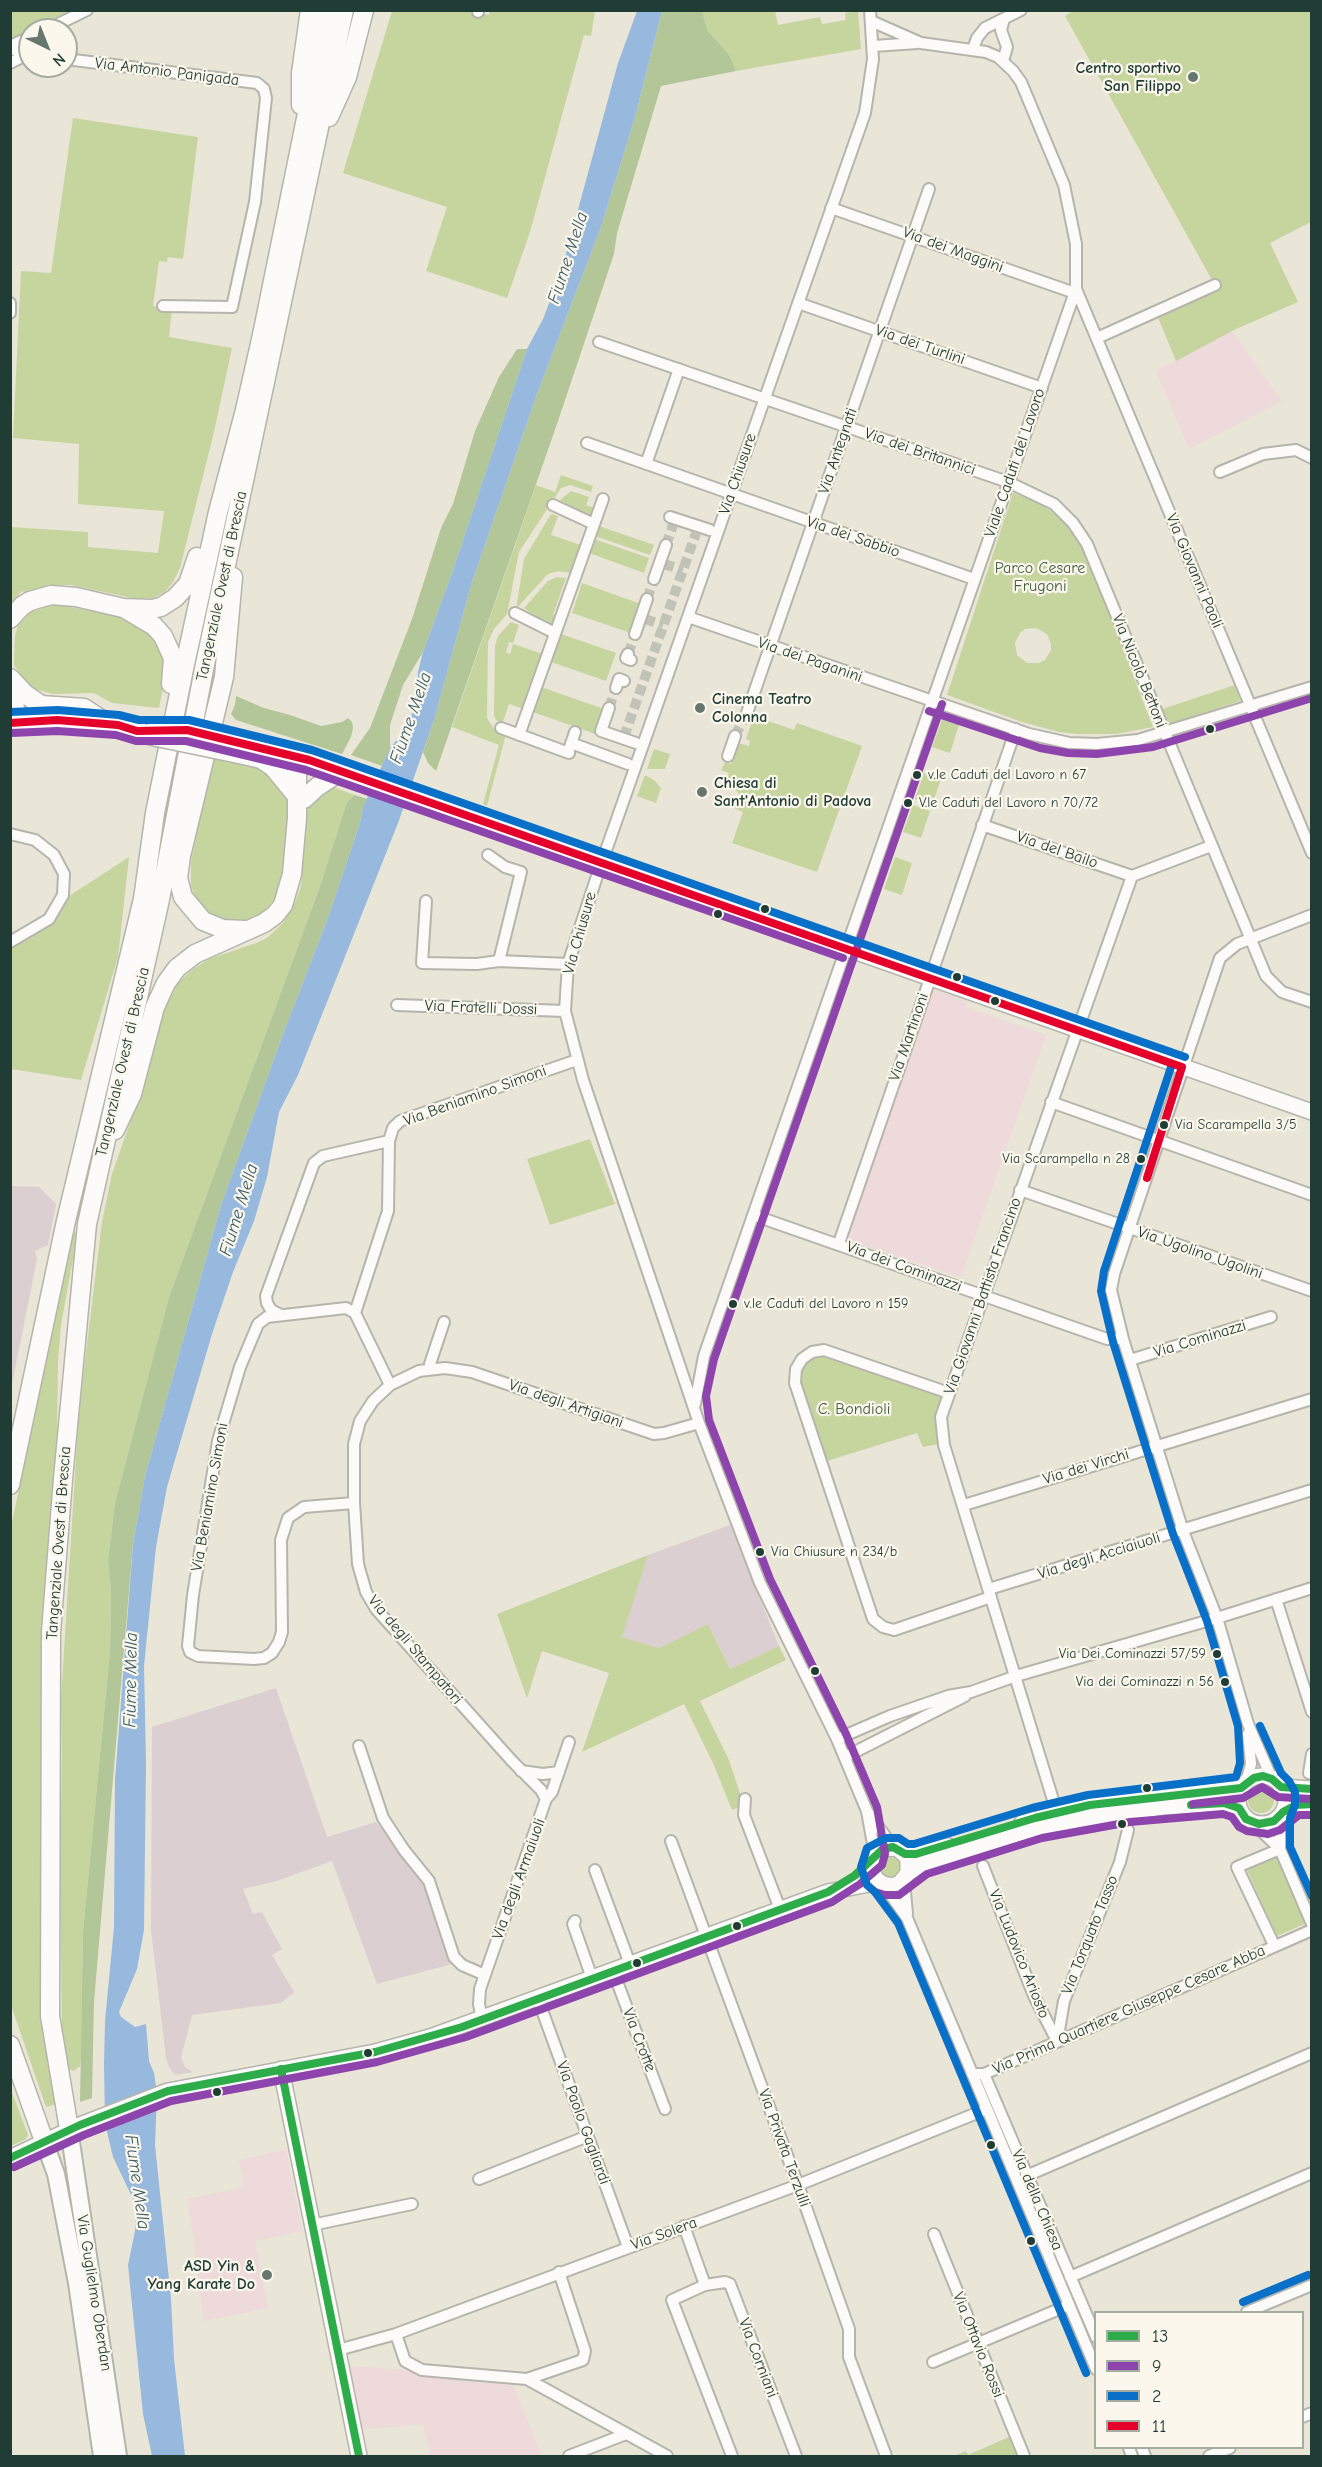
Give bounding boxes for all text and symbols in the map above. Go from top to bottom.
north arrow [18,18,78,78]
text: N [49,50,69,70]
street label: Via Antonio Panigada [94,54,240,90]
place label: Centro sportivo San Filippo [1076,58,1181,96]
marker: Centro sportivo San Filippo [1186,70,1200,84]
water label: Fiume Mella [543,209,593,307]
street label: Via dei Maggini [900,223,1006,277]
street label: Via dei Turlini [873,321,967,369]
street label: Viale Caduti del Lavoro [980,386,1050,540]
street label: Via Antegnati [814,405,862,497]
street label: Via dei Britannici [862,424,978,480]
street label: Via Chiusure [715,431,761,517]
street label: Tangenziale Ovest di Brescia [192,489,252,683]
street label: Via Giovanni Paoli [1161,511,1227,631]
street label: Via dei Sabbio [804,512,902,562]
park label: Parco Cesare Frugoni [995,558,1085,596]
street label: Via Nicolò Bettoni [1107,611,1171,731]
street label: Via dei Paganini [755,633,865,687]
water label: Fiume Mella [385,669,437,767]
place label: Cinema Teatro Colonna [712,689,811,727]
marker: Cinema Teatro Colonna [693,701,707,715]
unlabelled marker [1204,723,1216,735]
place label: v.le Caduti del Lavoro n 67 [928,767,1086,783]
marker: v.le Caduti del Lavoro n 67 [911,769,923,781]
place label: Chiesa di Sant'Antonio di Padova [714,773,871,811]
marker: Chiesa di Sant'Antonio di Padova [695,785,709,799]
place label: V.le Caduti del Lavoro n 70/72 [919,795,1098,811]
marker: V.le Caduti del Lavoro n 70/72 [902,797,914,809]
street label: Via del Bailo [1014,827,1100,873]
street label: Via Chiusure [559,890,601,976]
unlabelled marker [759,903,771,915]
unlabelled marker [712,908,724,920]
street label: Tangenziale Ovest di Brescia [92,965,154,1159]
unlabelled marker [951,971,963,983]
street label: Via Martinoni [885,990,933,1084]
unlabelled marker [989,995,1001,1007]
street label: Via Fratelli Dossi [424,996,538,1020]
street label: Via Beniamino Simoni [401,1061,549,1131]
place label: Via Scarampella 3/5 [1175,1117,1297,1133]
marker: Via Scarampella 3/5 [1158,1119,1170,1131]
place label: Via Scarampella n 28 [1002,1151,1130,1167]
marker: Via Scarampella n 28 [1135,1153,1147,1165]
water label: Fiume Mella [215,1161,263,1259]
street label: Via Giovanni Battista Francino [940,1195,1026,1397]
street label: Via Ugolino Ugolini [1135,1223,1265,1283]
street label: Via dei Cominazzi [844,1237,964,1297]
place label: v.le Caduti del Lavoro n 159 [744,1296,909,1312]
marker: v.le Caduti del Lavoro n 159 [727,1298,739,1310]
street label: Via Cominazzi [1151,1316,1249,1362]
street label: Via degli Artigiani [506,1375,626,1433]
park label: C. Bondioli [818,1399,890,1419]
street label: Via Beniamino Simoni [187,1421,233,1573]
street label: Via dei Virchi [1041,1445,1131,1489]
street label: Tangenziale Ovest di Brescia [43,1446,75,1640]
street label: Via degli Acciaiuoli [1035,1528,1163,1584]
place label: Via Chiusure n 234/b [771,1544,897,1560]
marker: Via Chiusure n 234/b [754,1546,766,1558]
street label: Via degli Stampatori [364,1591,466,1709]
water label: Fiume Mella [119,1632,143,1728]
place label: Via Dei Cominazzi 57/59 [1059,1646,1206,1662]
marker: Via Dei Cominazzi 57/59 [1211,1648,1223,1660]
unlabelled marker [809,1665,821,1677]
place label: Via dei Cominazzi n 56 [1076,1674,1214,1690]
marker: Via dei Cominazzi n 56 [1219,1676,1231,1688]
unlabelled marker [1141,1782,1153,1794]
street label: Via degli Armaiuoli [488,1816,550,1942]
unlabelled marker [1116,1818,1128,1830]
street label: Via Torquato Tasso [1057,1873,1123,1997]
street label: Via Ludovico Ariosto [984,1887,1054,2021]
unlabelled marker [731,1920,743,1932]
street label: Via Prima Quartiere Giuseppe Cesare Abba [990,1941,1268,2079]
unlabelled marker [631,1957,643,1969]
street label: Via Crotte [618,2005,660,2075]
unlabelled marker [362,2047,374,2059]
street label: Via Paolo Gagliardi [552,2059,614,2187]
unlabelled marker [211,2086,223,2098]
street label: Via Privata Terzulli [754,2086,814,2210]
water label: Fiume Mella [120,2133,154,2231]
unlabelled marker [985,2139,997,2151]
street label: Via della Chiesa [1007,2147,1067,2253]
street label: Via Solera [628,2213,700,2255]
street label: Via Guglielmo Oberdan [72,2214,116,2372]
unlabelled marker [1025,2235,1037,2247]
place label: ASD Yin & Yang Karate Do [147,2256,255,2294]
marker: ASD Yin & Yang Karate Do [260,2268,274,2282]
street label: Via Ottavio Rossi [948,2290,1008,2400]
legend [1094,2311,1304,2449]
street label: Via Corniani [734,2316,782,2400]
text: 13 [1152,2326,1168,2347]
text: 9 [1152,2356,1162,2377]
text: 2 [1152,2386,1161,2407]
text: 11 [1152,2416,1166,2437]

